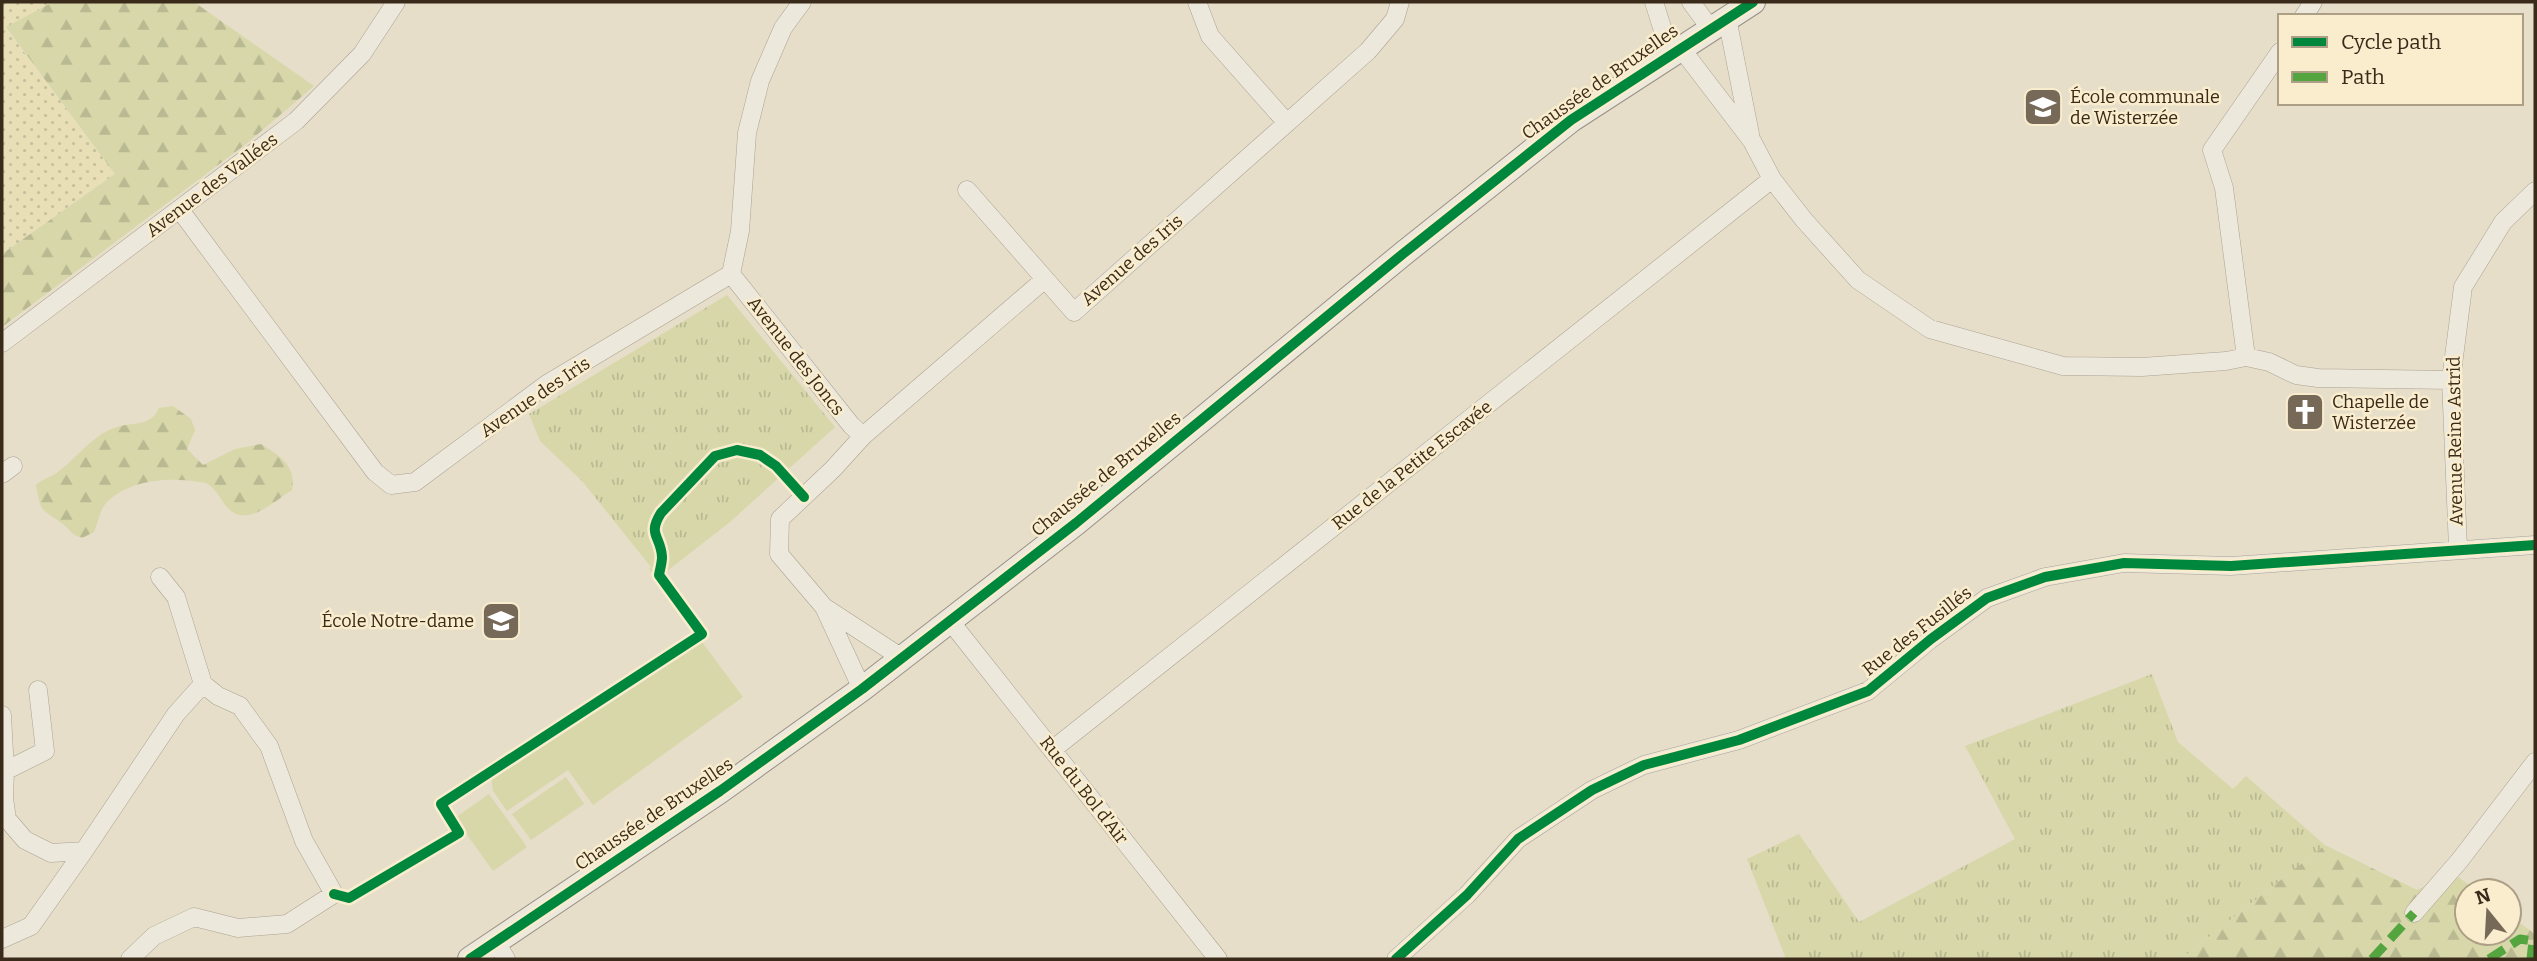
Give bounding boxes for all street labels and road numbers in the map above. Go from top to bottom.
street label: Chaussée de Bruxelles [1517,20,1683,144]
street label: Avenue des Vallées [142,128,282,242]
street label: Avenue des Iris [1077,210,1187,310]
street label: Avenue des Joncs [743,292,849,420]
street label: Avenue des Iris [476,352,594,442]
street label: Avenue Reine Astrid [2443,356,2467,526]
street label: Rue de la Petite Escavée [1328,396,1496,534]
street label: Chaussée de Bruxelles [1027,407,1185,541]
street label: Rue des Fusillés [1858,581,1976,681]
street label: Rue du Bol d'Air [1035,732,1133,848]
street label: Chaussée de Bruxelles [571,753,737,875]

